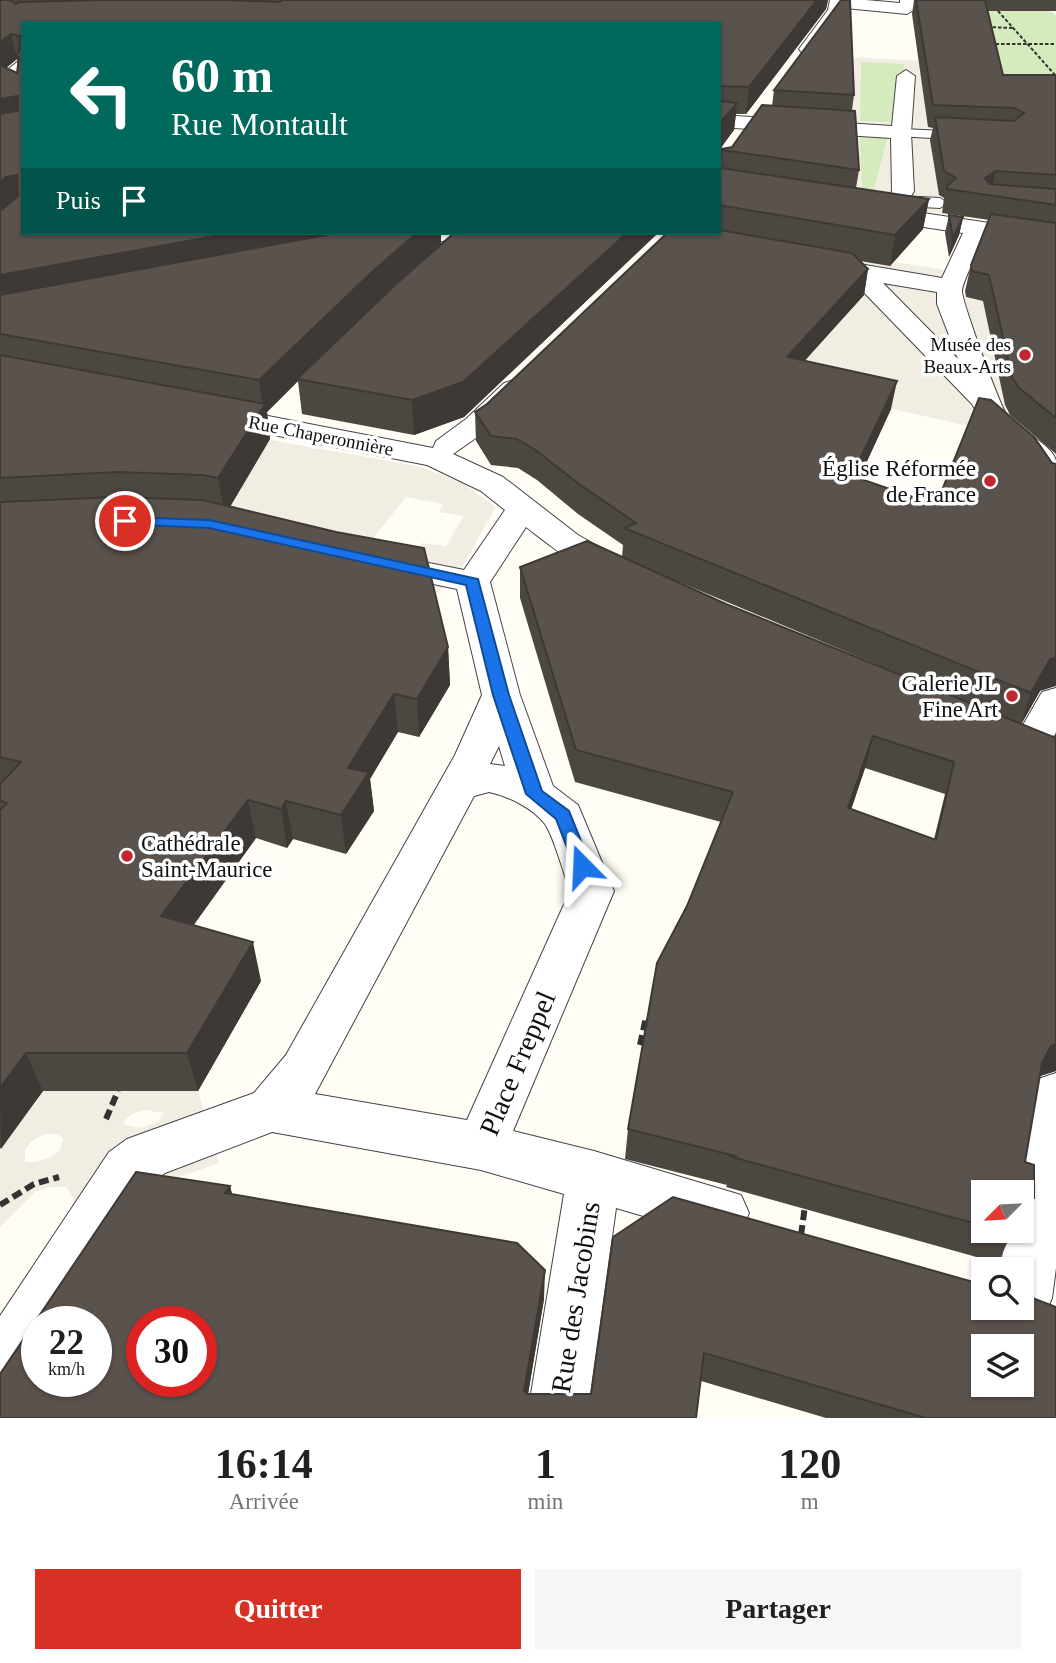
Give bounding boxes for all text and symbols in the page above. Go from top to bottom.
text: 60 m [171,48,273,103]
icon: left [56,49,147,140]
text: Rue Montault [171,106,348,142]
icon: arrive [115,182,153,220]
text: Puis [56,186,101,215]
place label: Musée des Beaux-Arts [923,334,1011,377]
marker: Musée des Beaux-Arts [1017,347,1033,363]
street label: Rue Chaperonnière [247,411,395,460]
place label: Église Réformée de France [822,456,976,507]
marker: Église Réformée de France [982,473,998,489]
pin [95,491,155,551]
icon: arrive [106,502,144,540]
place label: Galerie JL Fine Art [902,671,999,722]
marker: Galerie JL Fine Art [1004,688,1020,704]
position arrow [545,829,619,903]
place label: Cathédrale Saint-Maurice [141,831,273,882]
marker: Cathédrale Saint-Maurice [119,848,135,864]
street label: Place Freppel [473,986,562,1140]
north arrow [971,1180,1034,1242]
map controls [971,1180,1034,1397]
street label: Rue des Jacobins [545,1199,606,1395]
button: search [971,1257,1034,1320]
speed limit sign: 30 [126,1306,217,1397]
text: 22 [49,1323,84,1362]
button: layers [971,1334,1034,1397]
text: km/h [48,1359,85,1379]
text: 16:14 [215,1441,313,1487]
text: 1 [535,1441,556,1487]
text: 120 [778,1441,841,1487]
text: Arrivée [229,1489,299,1514]
text: min [528,1489,563,1514]
text: m [801,1489,819,1514]
button: Quitter [35,1569,521,1649]
button: Partager [535,1569,1021,1649]

